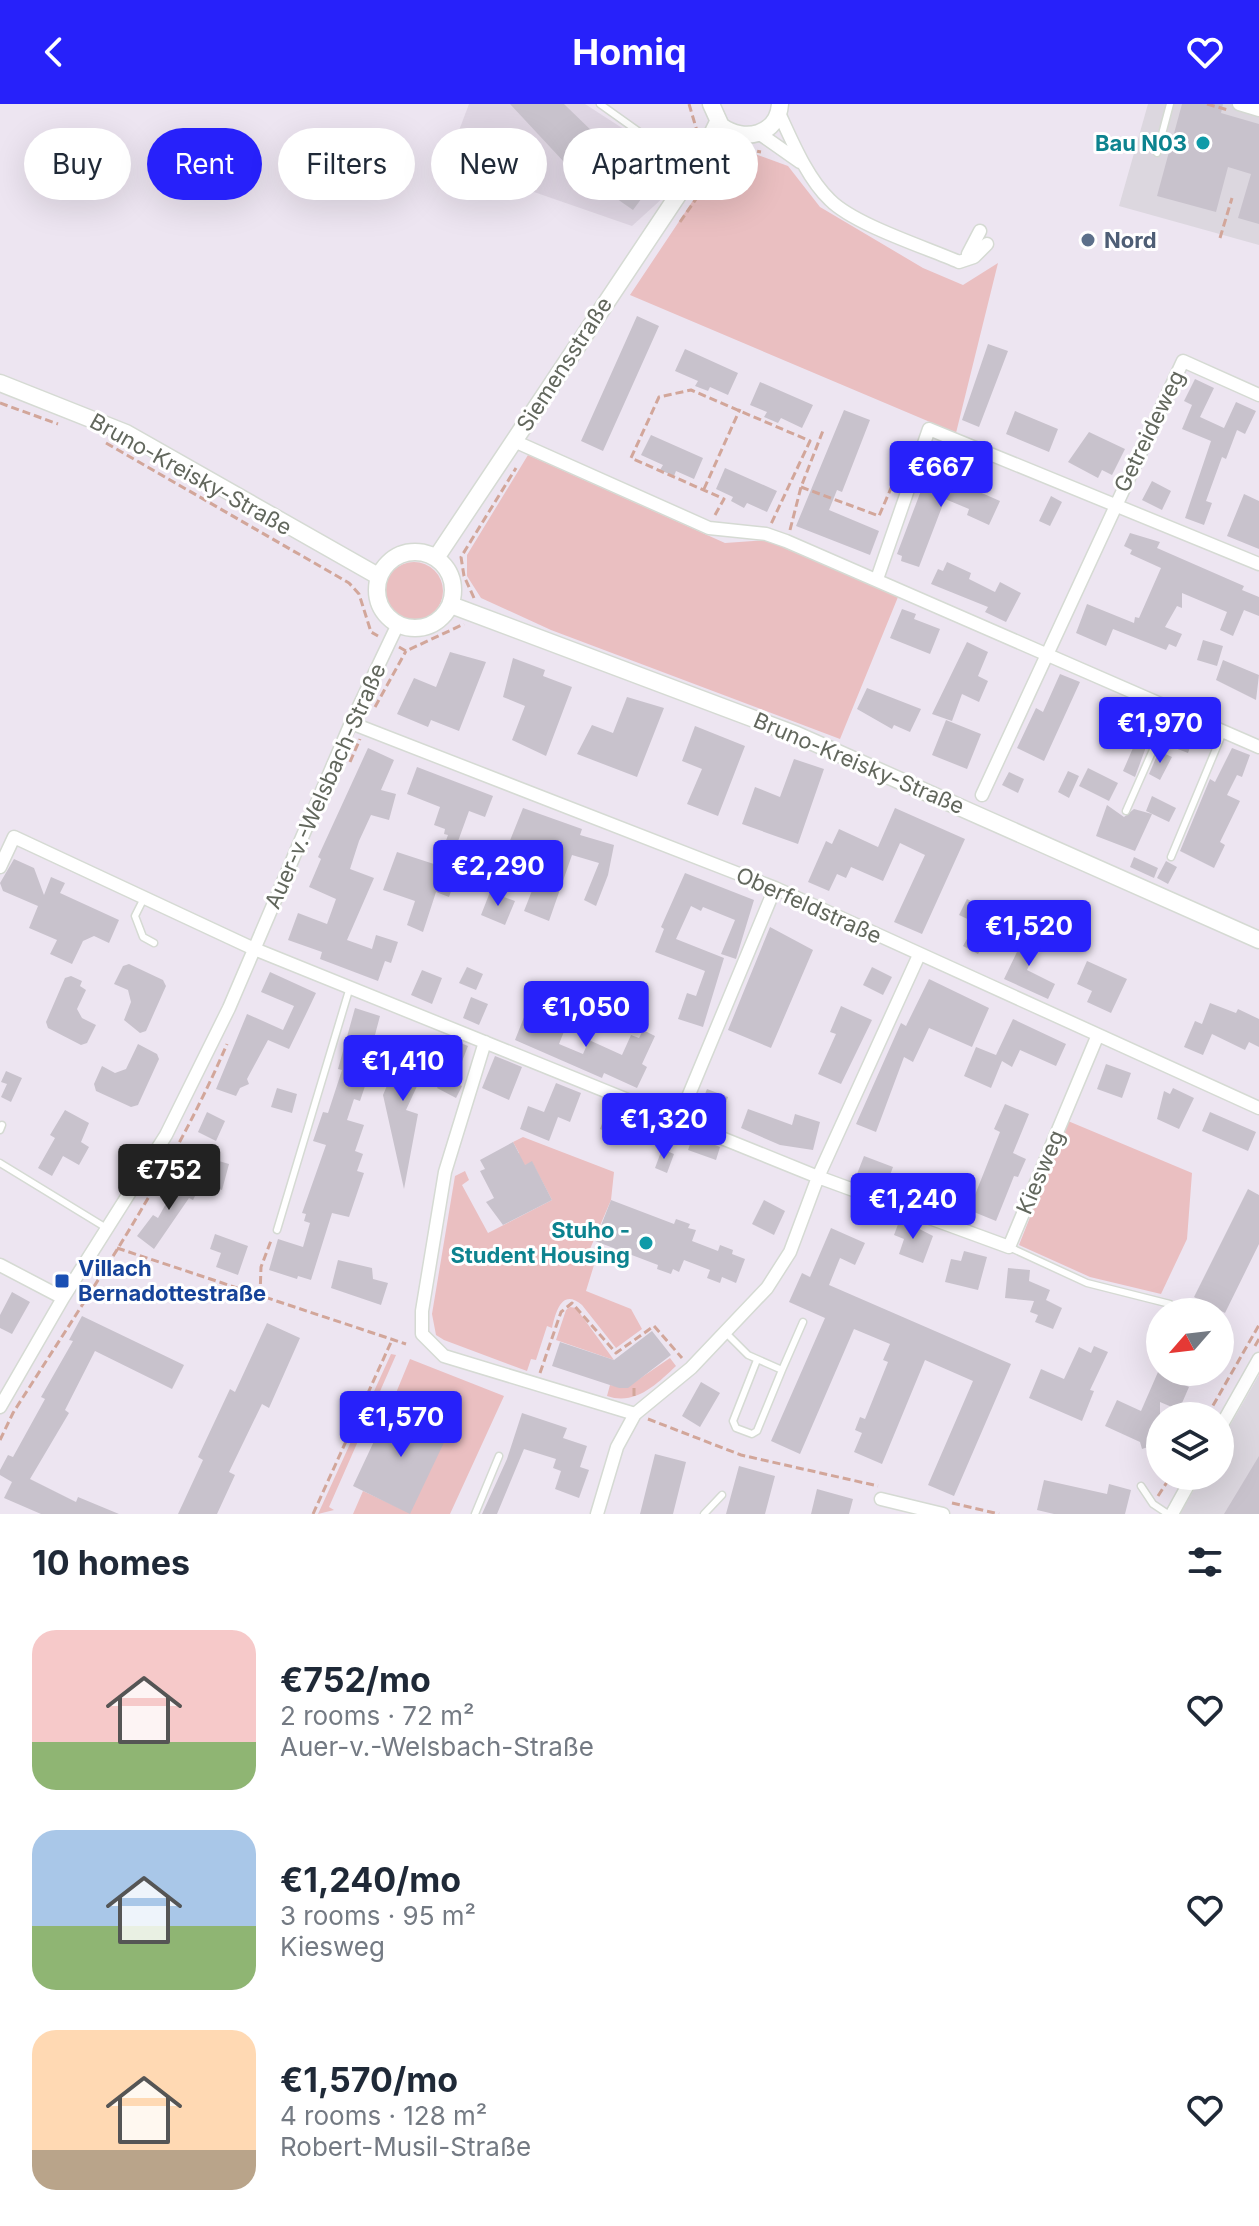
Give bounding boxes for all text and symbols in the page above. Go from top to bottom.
icon: back [32,30,76,74]
text: Homiq [572,30,687,74]
icon: heart [1183,30,1227,74]
chip: Buy [24,128,131,200]
chip: Rent [147,128,262,200]
chip: Filters [278,128,415,200]
chip: New [431,128,547,200]
chip: Apartment [563,128,758,200]
place label: Bau N03 [1095,130,1187,156]
marker: Bau N03 [1194,134,1212,152]
place label: Nord [1104,227,1157,253]
marker: Nord [1079,231,1097,249]
street label: Siemensstraße [511,292,617,436]
street label: Getreideweg [1108,366,1190,496]
street label: Bruno-Kreisky-Straße [86,408,296,540]
pin: €667 [894,441,988,509]
text: €667 [908,451,974,482]
street label: Auer-v.-Welsbach-Straße [259,659,391,913]
pin: €1,970 [1095,697,1225,765]
street label: Bruno-Kreisky-Straße [750,707,968,819]
text: €1,970 [1117,707,1203,738]
pin: €2,290 [433,840,563,908]
text: €2,290 [451,850,545,881]
street label: Oberfeldstraße [732,861,886,949]
pin: €1,520 [964,900,1094,968]
text: €1,520 [985,910,1073,941]
pin: €1,050 [521,981,651,1049]
text: €1,050 [542,991,630,1022]
pin: €1,410 [338,1035,468,1103]
text: €1,410 [361,1045,445,1076]
pin: €1,320 [599,1093,729,1161]
text: €1,320 [620,1103,708,1134]
street label: Kiesweg [1011,1126,1069,1218]
pin: €752 [122,1144,216,1212]
text: €752 [136,1154,202,1185]
pin: €1,240 [848,1173,978,1241]
text: €1,240 [869,1183,957,1214]
place label: Stuho - Student Housing [450,1217,630,1268]
marker: Stuho - Student Housing [637,1234,655,1252]
place label: Villach Bernadottestraße [78,1255,266,1306]
marker: Villach Bernadottestraße [53,1272,71,1290]
north arrow [1146,1298,1234,1386]
map controls [1146,1298,1234,1490]
pin: €1,570 [336,1391,466,1459]
text: €1,570 [358,1401,444,1432]
button: layers [1146,1402,1234,1490]
icon: filters [1183,1540,1227,1584]
text: 10 homes [32,1542,190,1583]
text: €752/mo [280,1659,431,1700]
icon: home [96,1662,192,1758]
icon: heart [1183,1688,1227,1732]
text: 2 rooms · 72 m² [280,1700,474,1731]
text: Auer-v.-Welsbach-Straße [280,1731,594,1762]
text: €1,240/mo [280,1859,461,1900]
icon: home [96,1862,192,1958]
icon: heart [1183,1888,1227,1932]
text: 3 rooms · 95 m² [280,1900,476,1931]
text: Kiesweg [280,1931,385,1962]
text: €1,570/mo [280,2059,458,2100]
icon: home [96,2062,192,2158]
icon: heart [1183,2088,1227,2132]
text: 4 rooms · 128 m² [280,2100,487,2131]
text: Robert-Musil-Straße [280,2131,531,2162]

